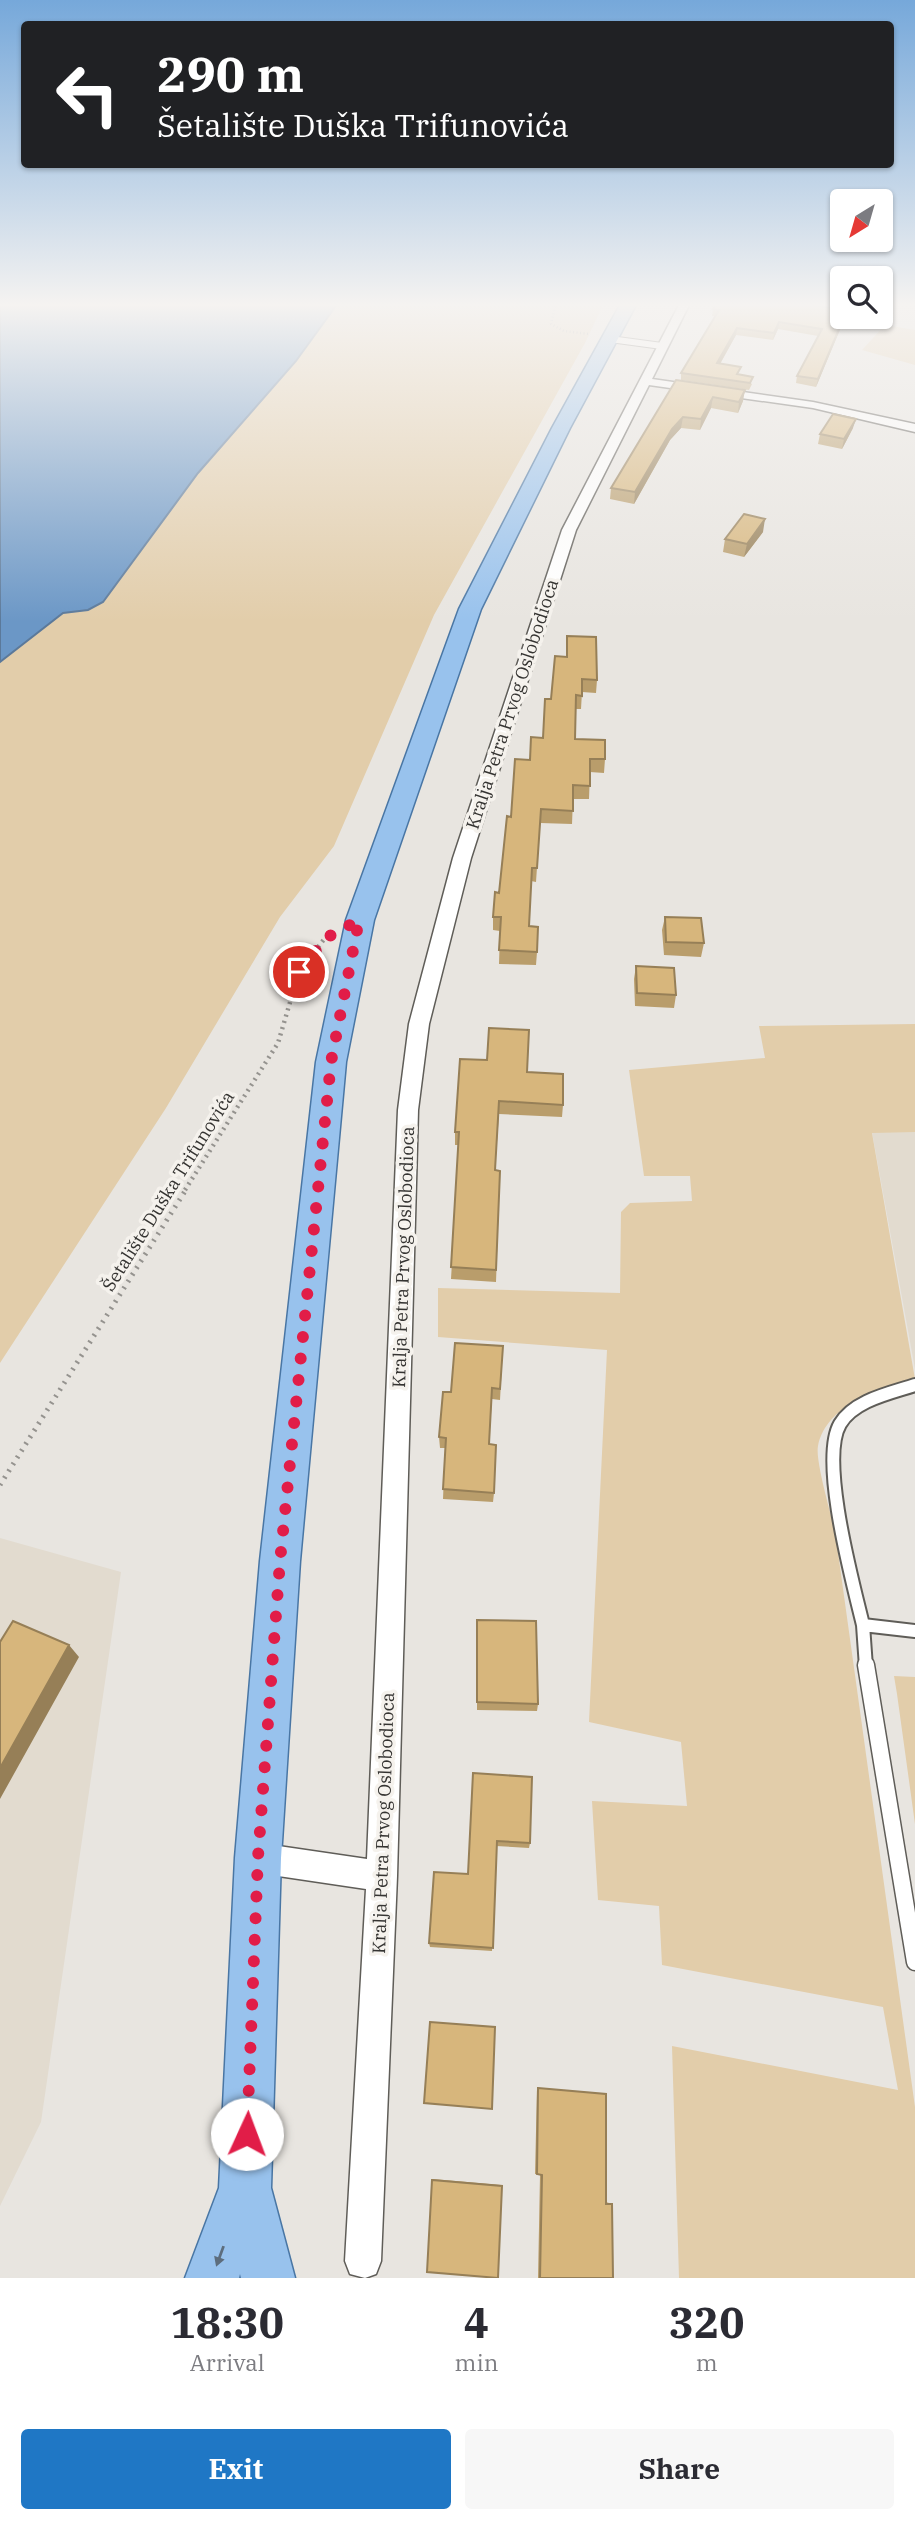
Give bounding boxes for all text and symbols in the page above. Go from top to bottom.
text: 290 m [157,42,304,105]
icon: left [42,49,133,140]
text: Šetalište Duška Trifunovića [157,104,569,146]
north arrow [830,189,892,252]
map controls [830,189,893,329]
button: search [830,266,893,329]
street label: Kralja Petra Prvog Oslobodioca [461,576,563,832]
pin [269,942,329,1002]
icon: arrive [280,953,318,991]
street label: Šetalište Duška Trifunovića [96,1086,239,1295]
street label: Kralja Petra Prvog Oslobodioca [387,1126,419,1388]
street label: Kralja Petra Prvog Oslobodioca [367,1692,399,1954]
position arrow [210,2097,284,2171]
one-way arrow [214,2245,225,2266]
text: 18:30 [170,2295,284,2350]
text: 4 [464,2295,489,2350]
text: 320 [669,2295,744,2350]
text: Arrival [190,2347,265,2377]
text: min [455,2347,498,2377]
text: m [696,2347,718,2377]
button: Exit [21,2429,451,2509]
button: Share [465,2429,894,2509]

